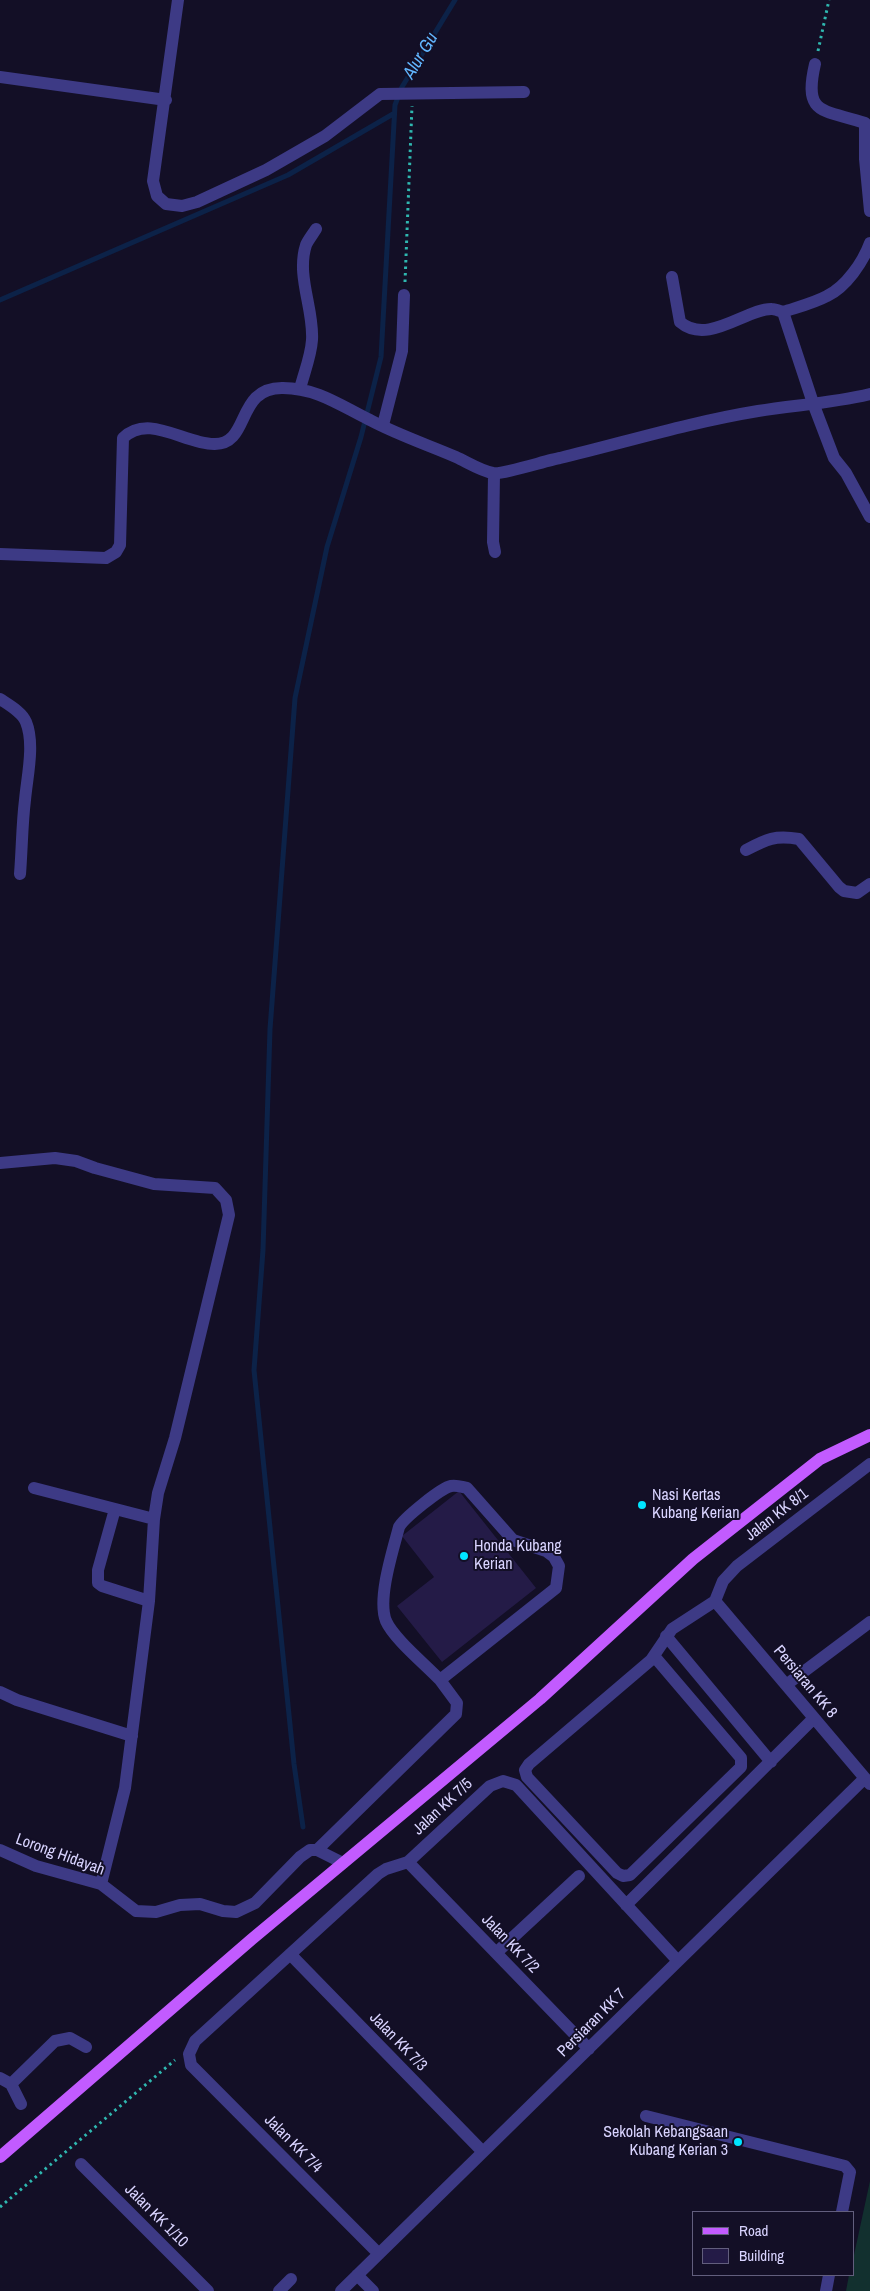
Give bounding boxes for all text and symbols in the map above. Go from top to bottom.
water label: Alur Gu [399,29,443,83]
street label: Jalan KK 8/1 [742,1485,812,1545]
place label: Nasi Kertas Kubang Kerian [652,1486,740,1524]
marker: Nasi Kertas Kubang Kerian [636,1499,648,1511]
place label: Honda Kubang Kerian [474,1537,562,1575]
marker: Honda Kubang Kerian [458,1550,470,1562]
street label: Persiaran KK 8 [769,1642,841,1722]
street label: Jalan KK 7/5 [409,1775,477,1839]
street label: Lorong Hidayah [13,1830,107,1880]
street label: Jalan KK 7/2 [477,1911,543,1977]
street label: Persiaran KK 7 [554,1985,630,2061]
street label: Jalan KK 7/3 [365,2009,431,2075]
street label: Jalan KK 7/4 [260,2111,326,2177]
place label: Sekolah Kebangsaan Kubang Kerian 3 [603,2123,728,2161]
marker: Sekolah Kebangsaan Kubang Kerian 3 [732,2136,744,2148]
street label: Jalan KK 1/10 [120,2180,192,2252]
legend [692,2211,855,2276]
text: Road [739,2220,768,2241]
text: Building [739,2245,784,2266]

